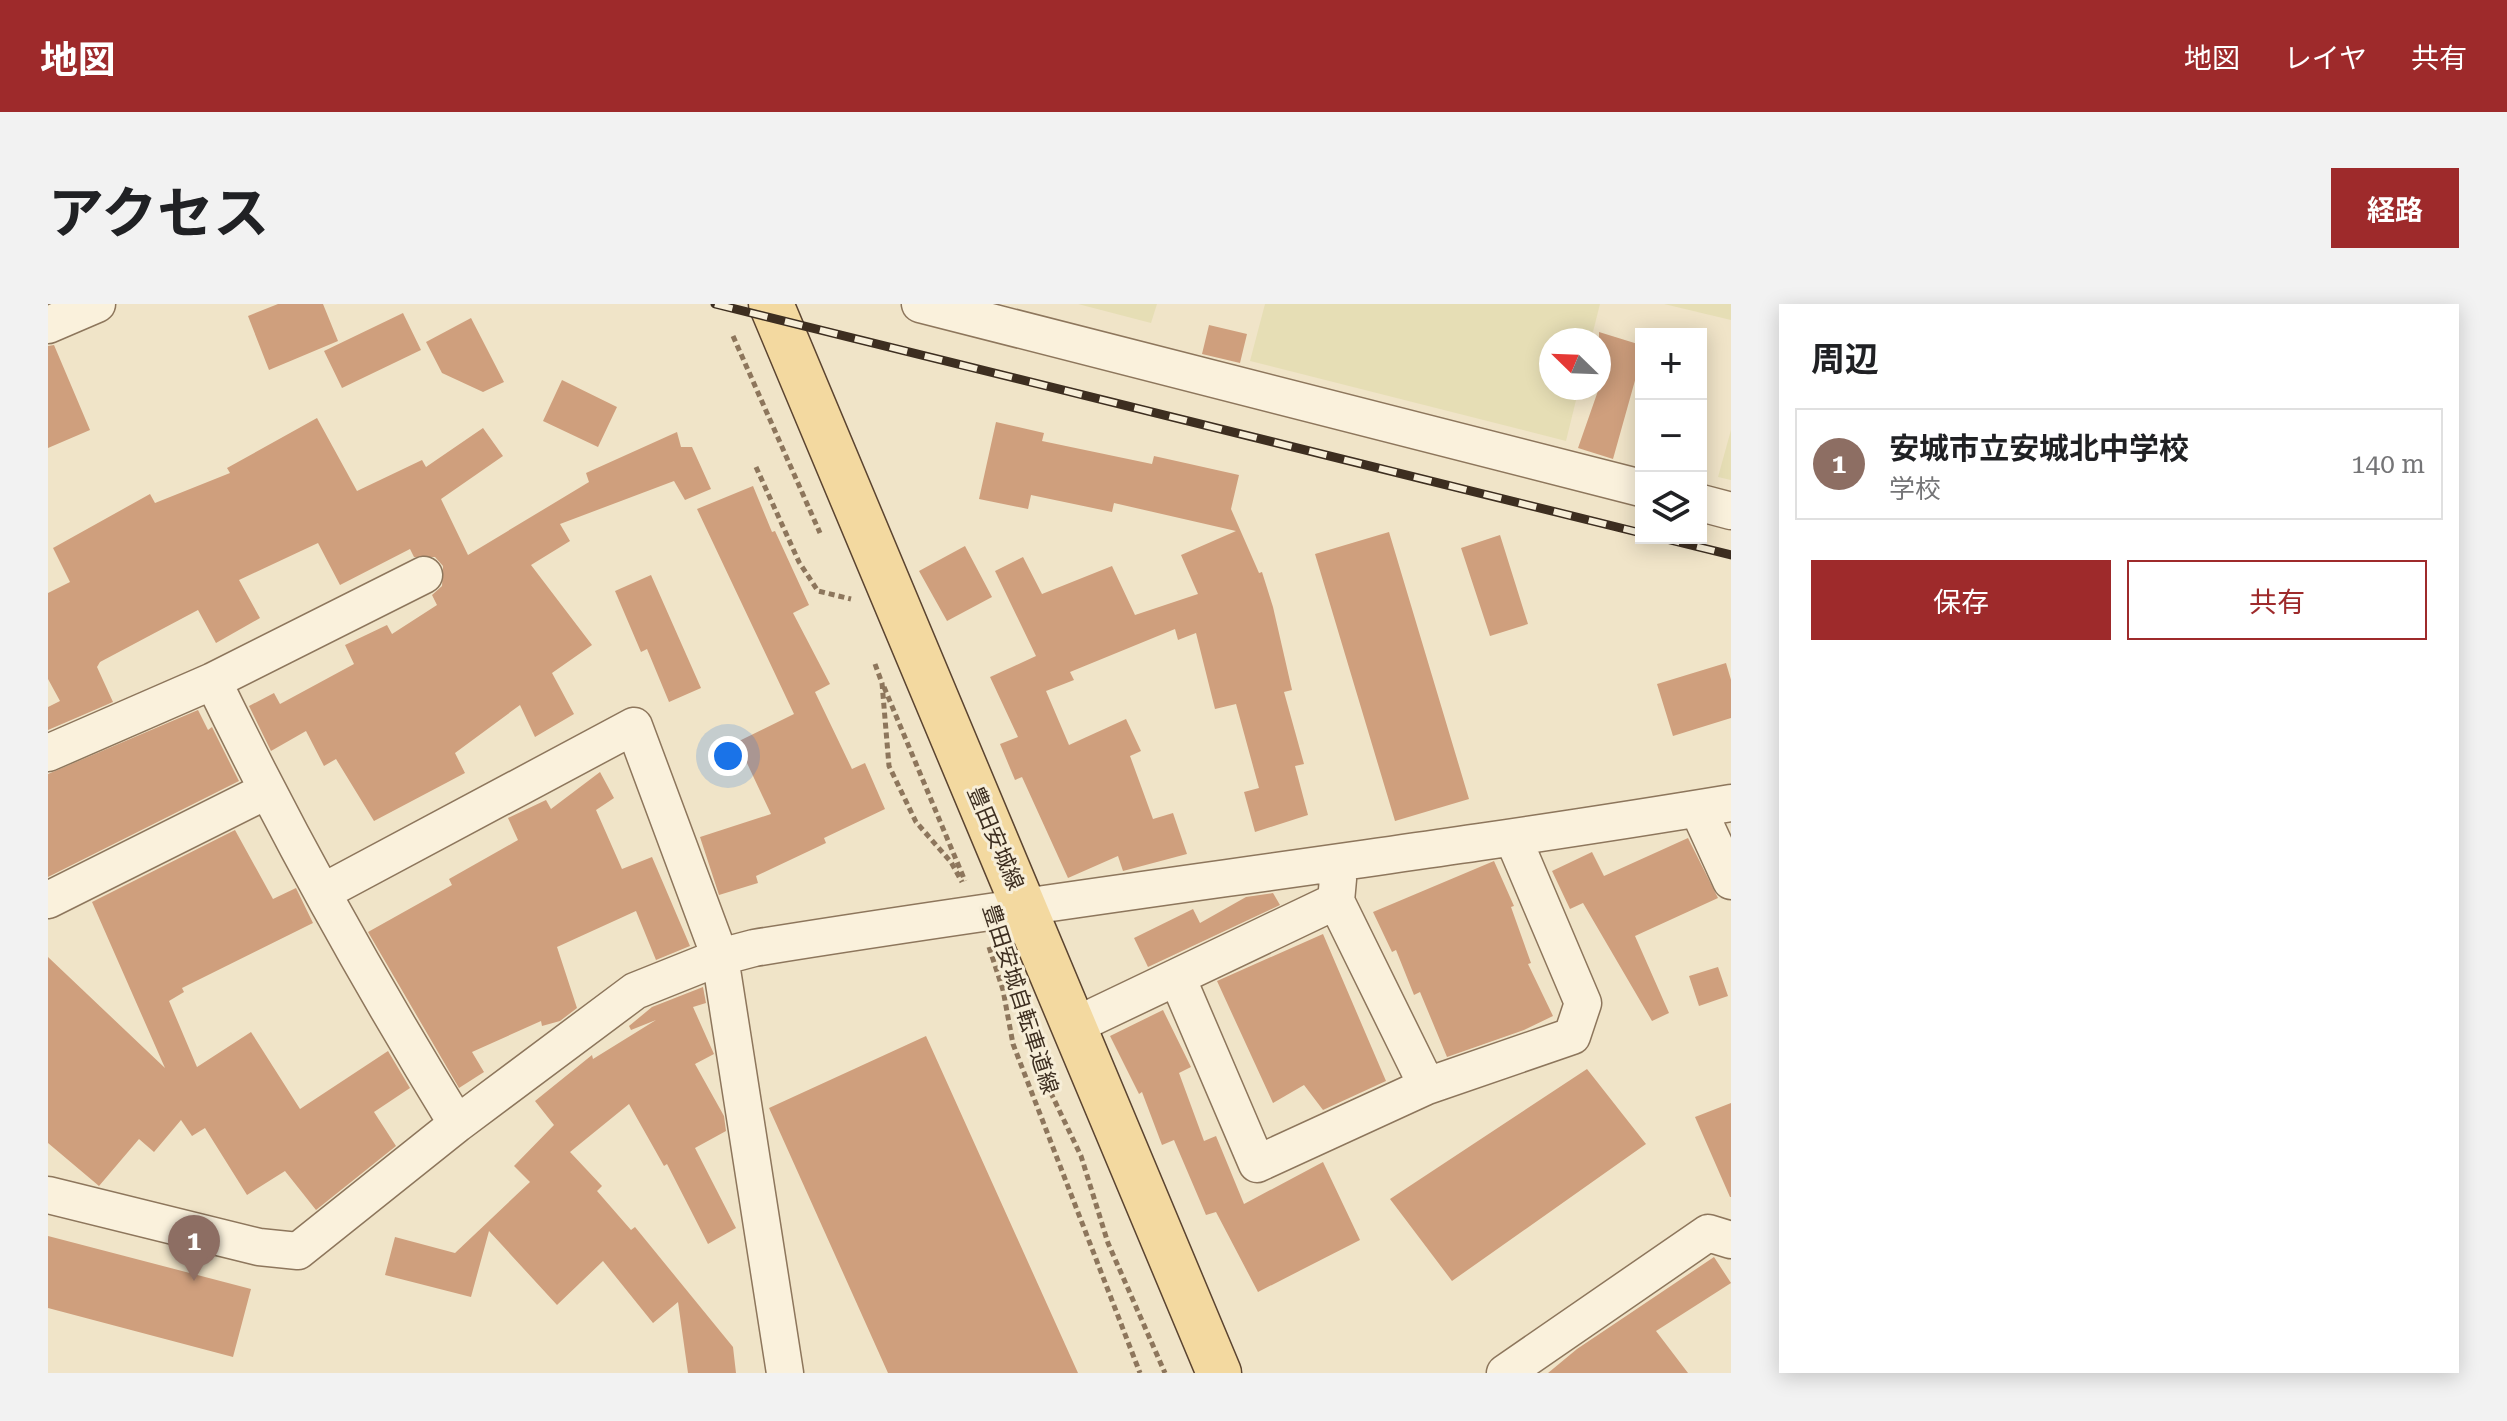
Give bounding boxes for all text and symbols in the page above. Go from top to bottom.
text: 地図 [40,38,116,82]
text: 地図 [2184,42,2240,75]
text: レイヤ [2284,42,2367,75]
text: 共有 [2411,42,2467,75]
button: 経路 [2331,168,2459,248]
text: アクセス [48,181,269,247]
north arrow [1539,328,1611,400]
map controls [1635,328,1707,544]
button: + [1635,328,1707,400]
text: 周辺 [1811,339,1879,379]
button: − [1635,400,1707,472]
text: 安城市立安城北中学校 [1889,431,2189,466]
text: 1 [1832,449,1846,479]
text: 140 m [2351,449,2425,479]
button: layers [1635,472,1707,544]
text: 学校 [1889,474,1941,504]
button: 保存 [1811,560,2111,640]
button: 共有 [2127,560,2427,640]
your location [708,736,748,776]
street label: 豊田安城線 [963,783,1029,894]
street label: 豊田安城自転車道線 [978,901,1063,1097]
pin: 1 [168,1215,220,1281]

